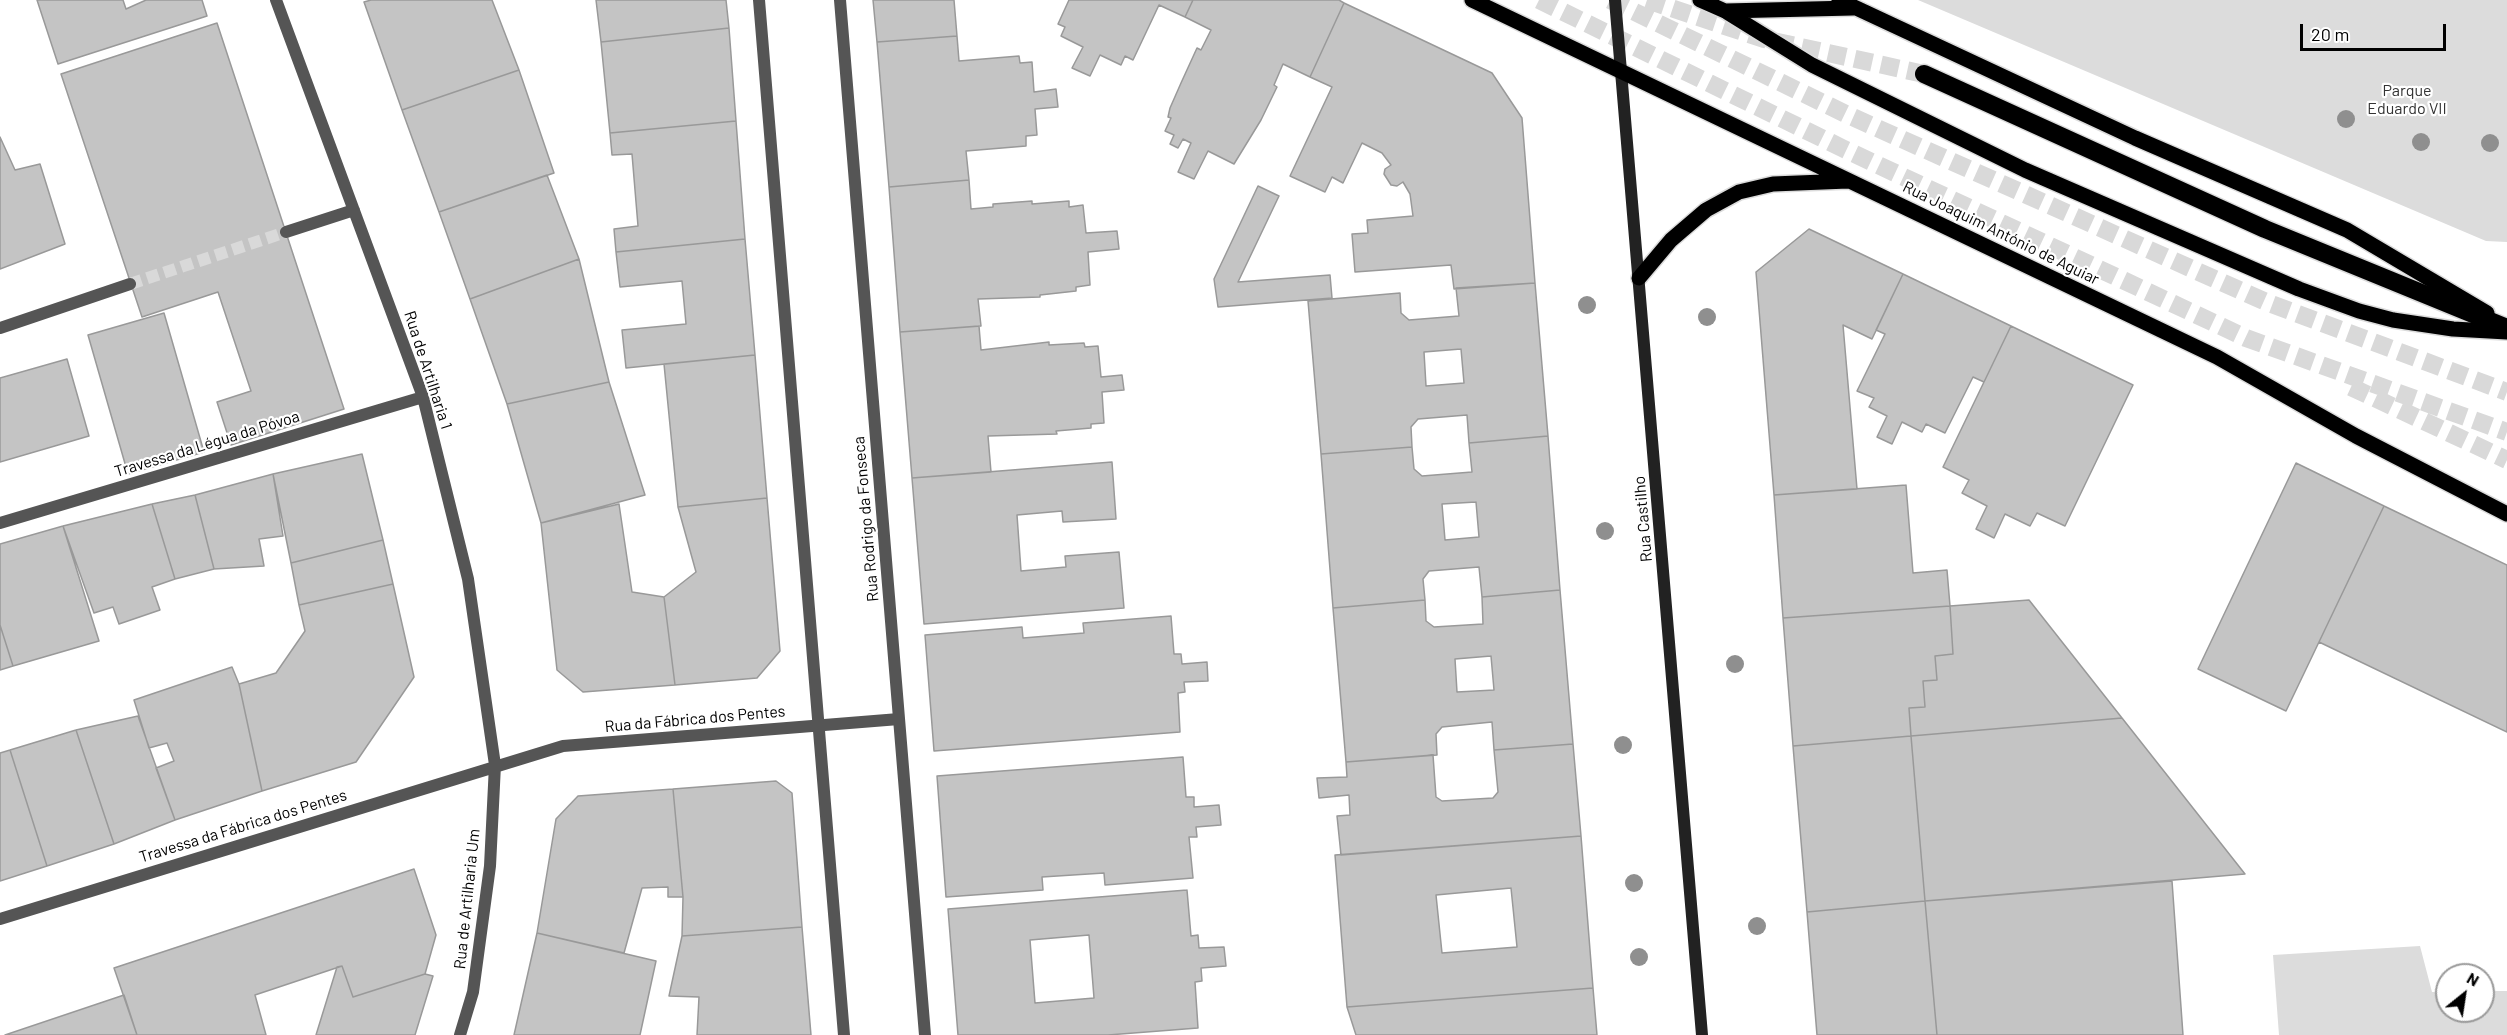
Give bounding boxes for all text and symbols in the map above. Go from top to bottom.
scale bar [2303,12,2448,50]
text: 20 m [2311,23,2349,45]
park label: Parque Eduardo VII [2367,81,2447,119]
street label: Rua Joaquim António de Aguiar [1900,177,2102,289]
street label: Rua de Artilharia 1 [400,308,456,432]
street label: Travessa da Légua da Póvoa [112,407,302,481]
street label: Rua Rodrigo da Fonseca [849,436,883,602]
street label: Rua Castilho [1630,475,1656,563]
street label: Rua da Fábrica dos Pentes [604,702,786,736]
street label: Travessa da Fábrica dos Pentes [137,785,349,867]
street label: Rua de Artilharia Um [450,828,484,970]
north arrow [2435,963,2495,1023]
text: N [2464,968,2483,990]

